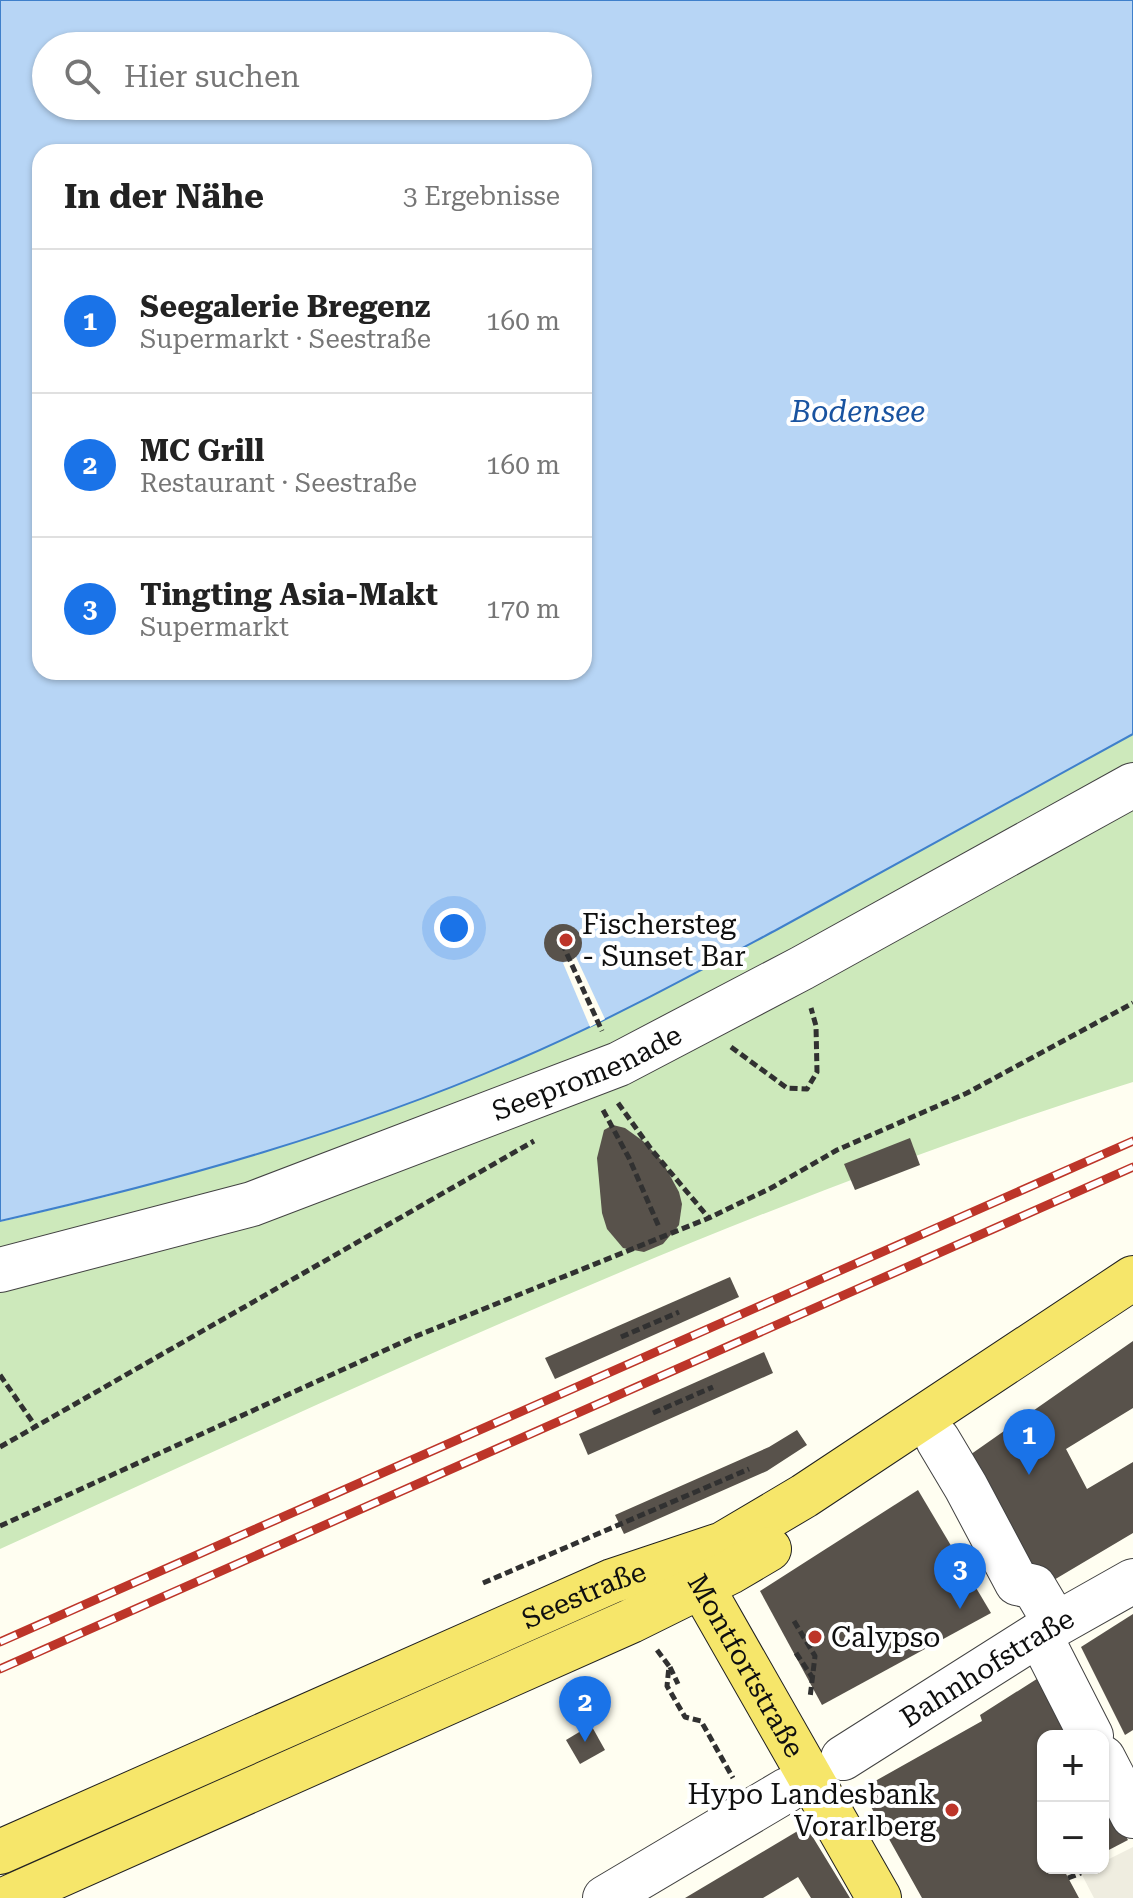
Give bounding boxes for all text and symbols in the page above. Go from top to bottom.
search box [32,32,592,120]
icon: search [60,54,104,98]
text: Hier suchen [124,59,300,94]
text: In der Nähe [64,176,264,216]
text: 3 Ergebnisse [403,181,560,211]
text: Seegalerie Bregenz [140,289,430,324]
text: 1 [83,306,97,336]
text: 160 m [486,306,560,336]
text: Supermarkt · Seestraße [140,324,431,354]
water label: Bodensee [790,394,925,429]
text: MC Grill [140,433,264,468]
text: 2 [83,450,97,480]
text: 160 m [486,450,560,480]
text: Restaurant · Seestraße [140,468,417,498]
text: Tingting Asia-Makt [140,577,438,612]
text: 3 [83,594,97,624]
text: 170 m [486,594,560,624]
text: Supermarkt [140,612,289,642]
your location [434,908,474,948]
place label: Fischersteg - Sunset Bar [582,908,746,973]
marker: Fischersteg - Sunset Bar [557,931,575,949]
street label: Seepromenade [487,1018,687,1128]
pin: 1 [1003,1409,1055,1475]
pin: 3 [934,1543,986,1609]
street label: Seestraße [517,1555,650,1636]
street label: Montfortstraße [681,1568,811,1763]
street label: Bahnhofstraße [894,1602,1080,1734]
place label: Calypso [831,1621,940,1654]
marker: Calypso [806,1628,824,1646]
pin: 2 [559,1676,611,1742]
map controls [1037,1730,1109,1874]
button: + [1037,1730,1109,1802]
place label: Hypo Landesbank Vorarlberg [688,1778,936,1843]
marker: Hypo Landesbank Vorarlberg [943,1801,961,1819]
button: − [1037,1802,1109,1874]

